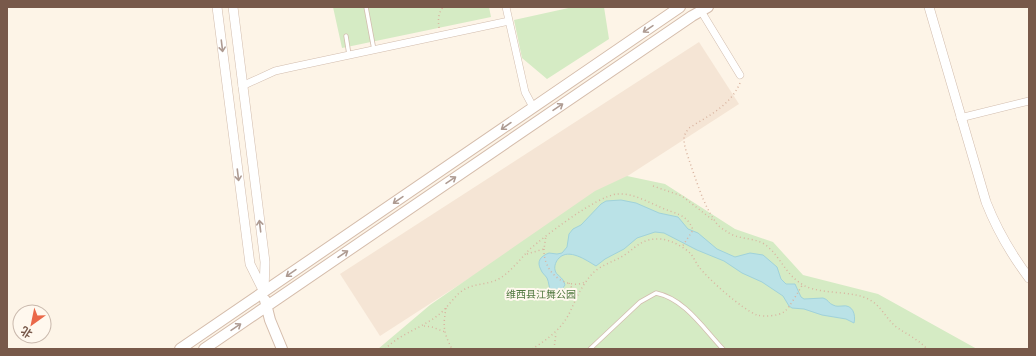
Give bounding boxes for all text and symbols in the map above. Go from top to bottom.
one-way arrow [642,25,653,33]
one-way arrow [218,39,226,52]
one-way arrow [552,103,563,111]
one-way arrow [500,122,511,130]
one-way arrow [235,168,242,181]
one-way arrow [445,176,456,184]
one-way arrow [393,196,404,204]
one-way arrow [257,220,264,233]
one-way arrow [338,250,349,258]
one-way arrow [286,269,297,277]
park label: 维西县江舞公园 [506,287,576,301]
north arrow [12,304,52,344]
one-way arrow [230,323,241,331]
text: 北 [18,324,35,342]

